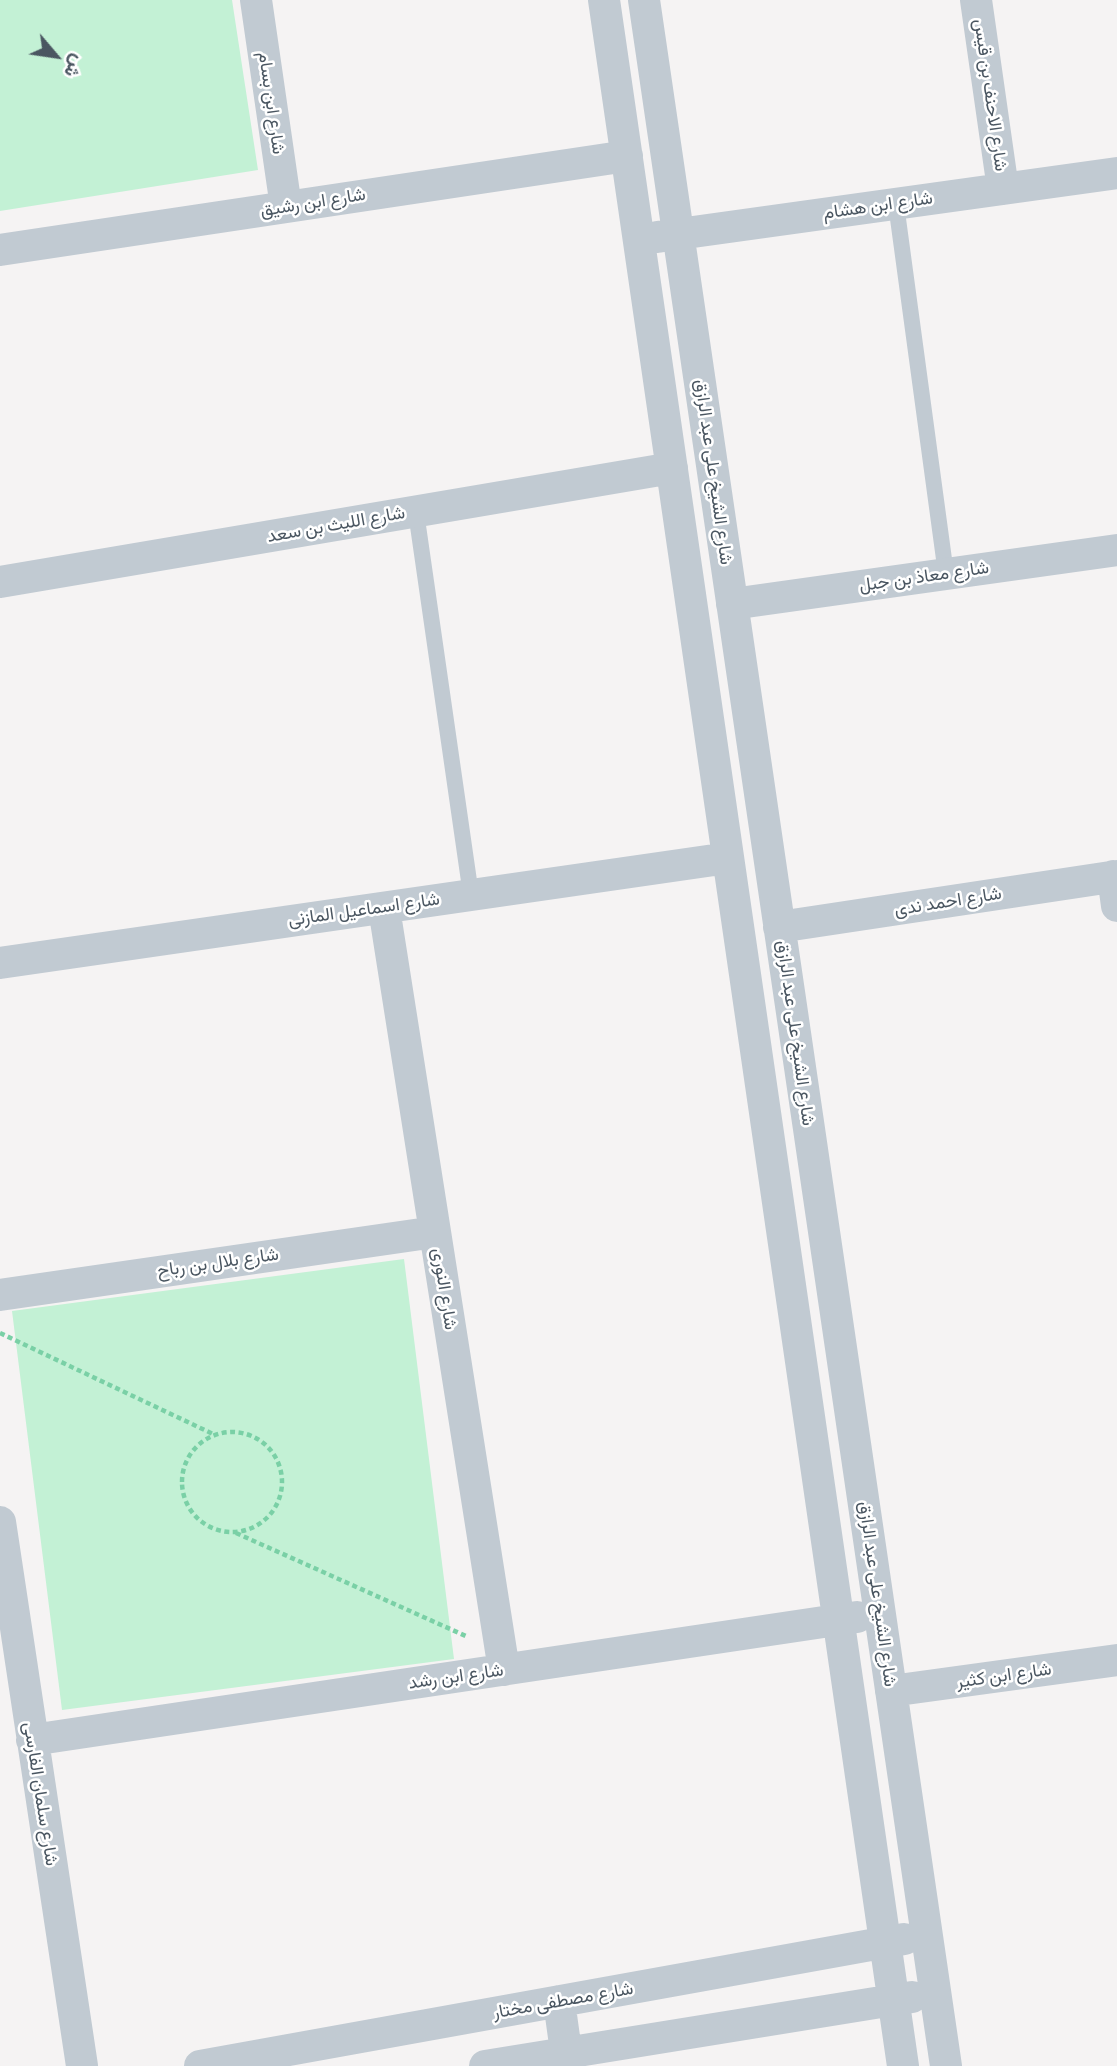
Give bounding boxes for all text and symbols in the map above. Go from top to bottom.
street label: شارع الاحنف بن قيس [969,18,1011,172]
north arrow [21,21,91,91]
street label: شارع ابن بسام [253,50,289,156]
text: ش [59,51,90,82]
street label: شارع ابن رشيق [259,184,367,222]
street label: شارع ابن هشام [822,188,934,224]
street label: شارع الشيخ على عبد الرازق [689,378,737,566]
street label: شارع الليث بن سعد [265,502,407,548]
street label: شارع معاذ بن جبل [858,557,990,597]
street label: شارع احمد ندى [893,883,1003,921]
street label: شارع اسماعيل المازنى [287,889,441,931]
street label: شارع الشيخ على عبد الرازق [771,939,819,1127]
street label: شارع بلال بن رباح [156,1244,280,1282]
street label: شارع النورى [427,1246,461,1332]
street label: شارع الشيخ على عبد الرازق [853,1500,901,1688]
street label: شارع ابن كثير [955,1659,1053,1693]
street label: شارع ابن رشد [407,1660,505,1694]
street label: شارع سلمان الفارسى [18,1720,62,1868]
street label: شارع مصطفى مختار [491,1978,635,2024]

